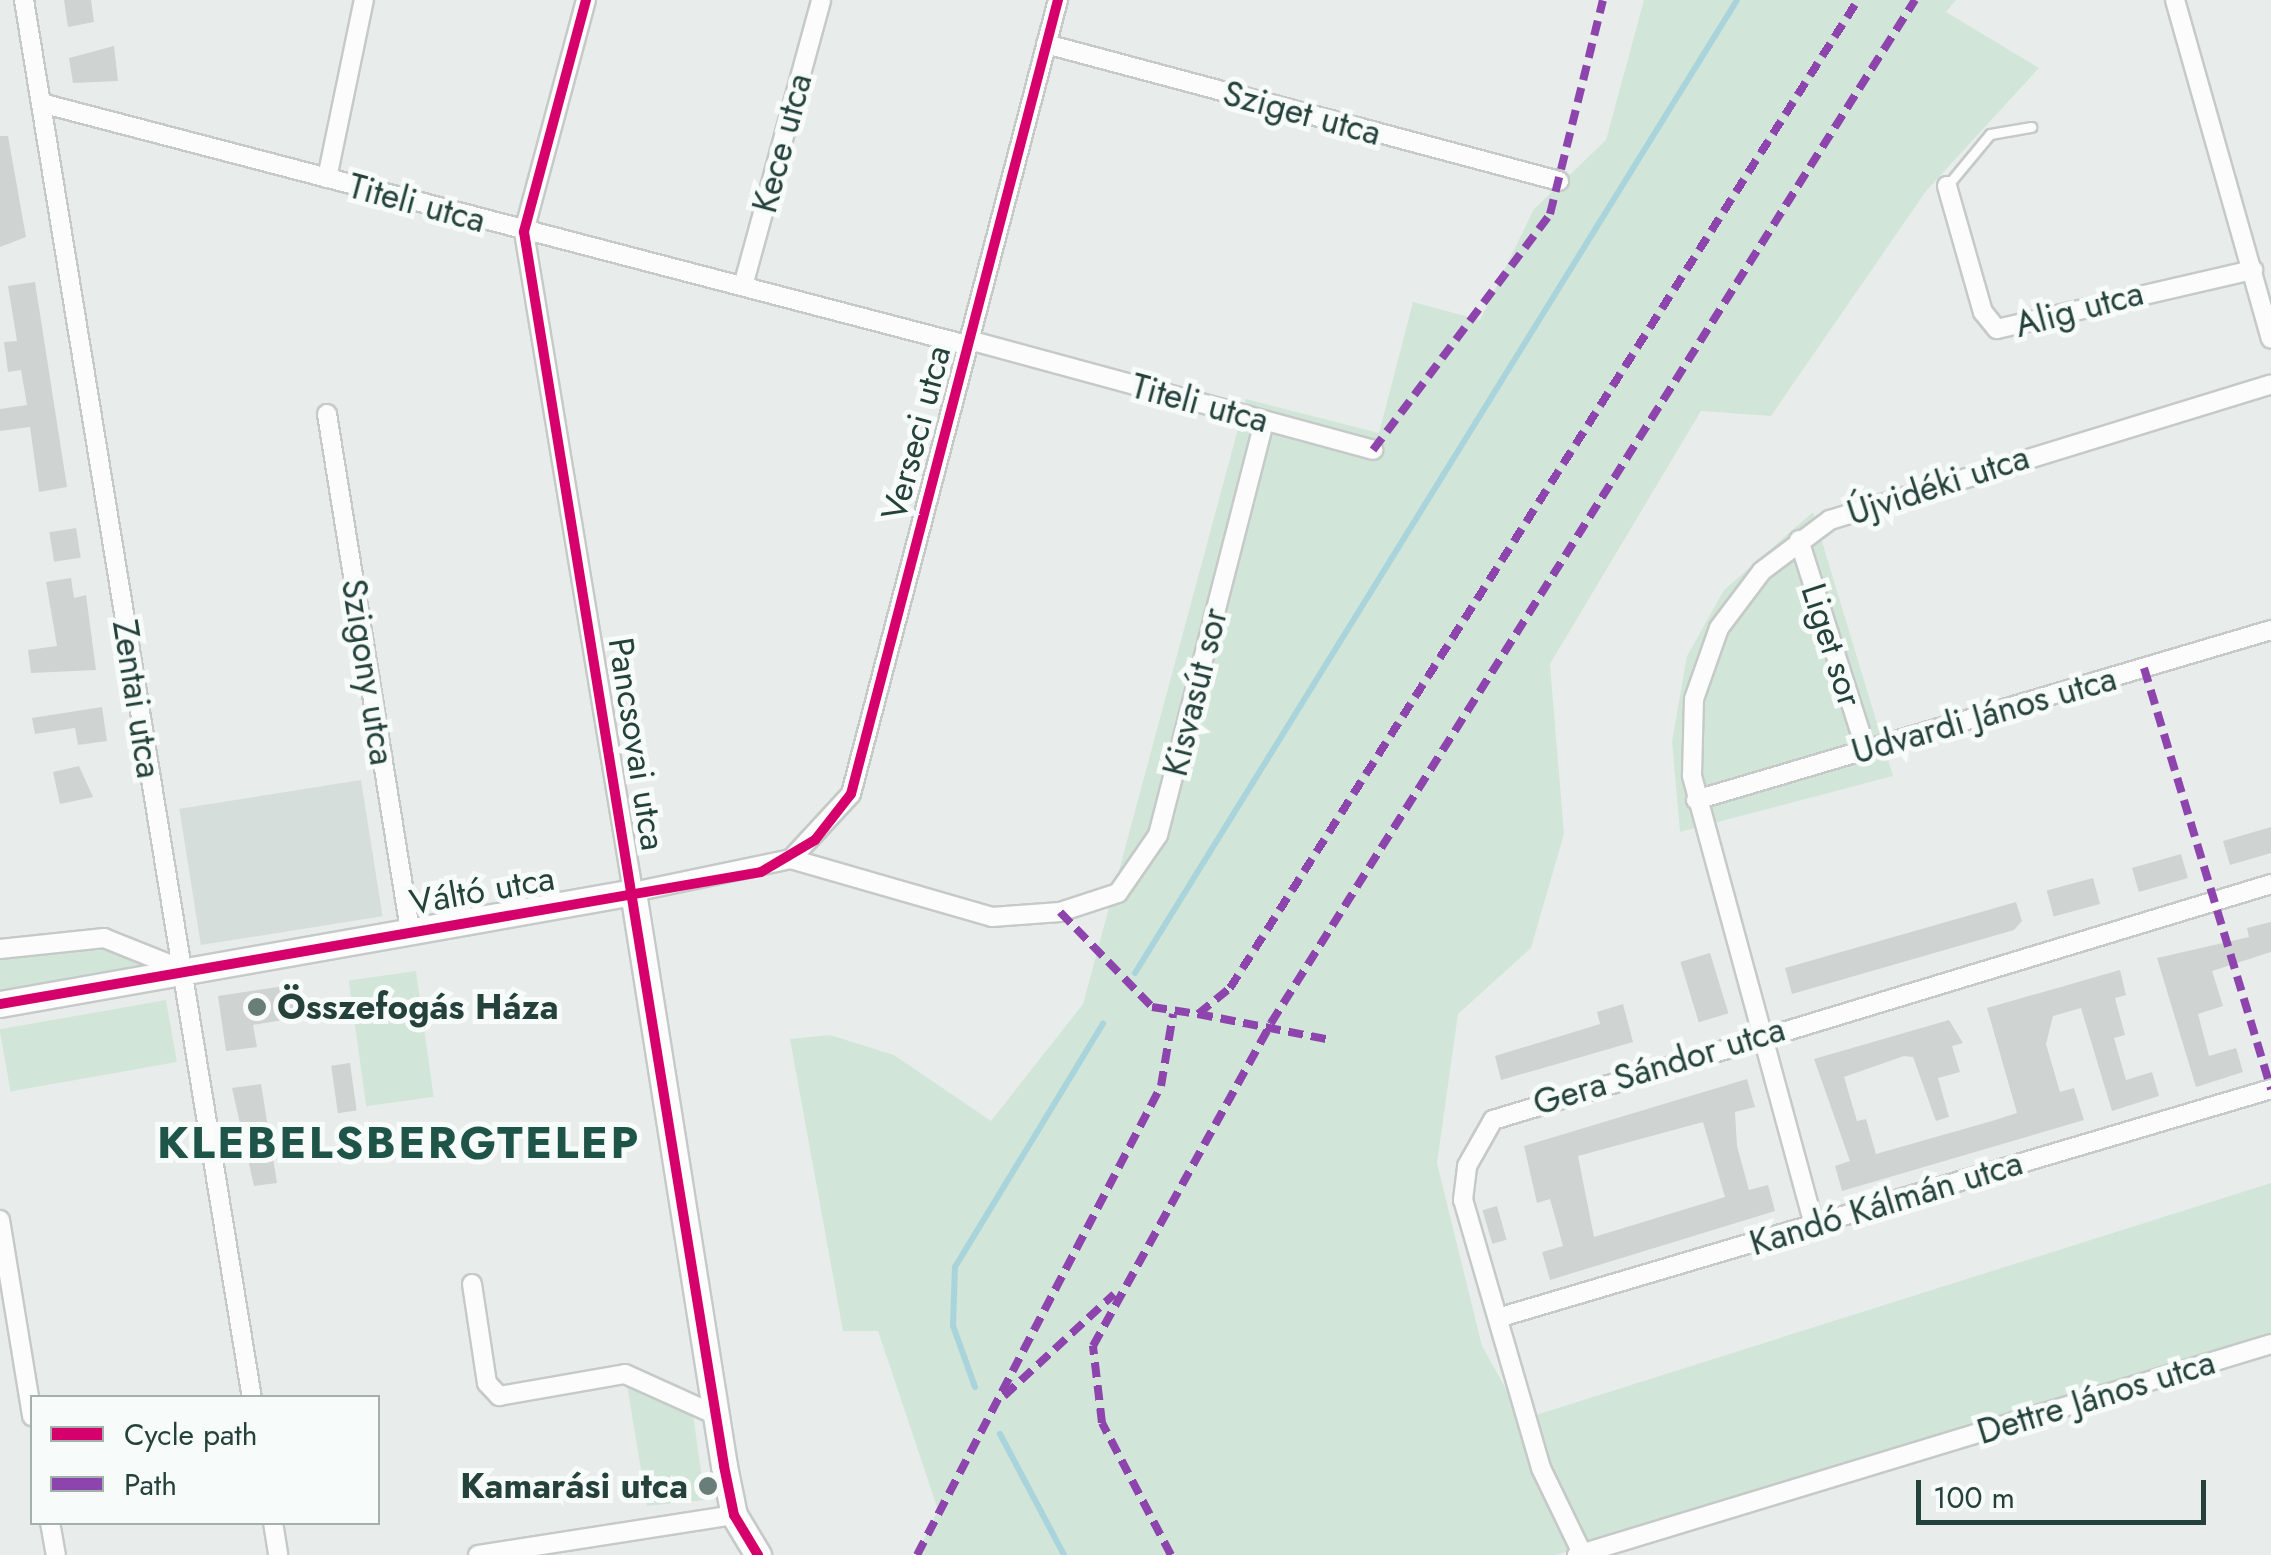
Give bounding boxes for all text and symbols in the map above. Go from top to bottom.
street label: Kece utca [743,69,821,217]
street label: Sziget utca [1219,72,1385,154]
street label: Titeli utca [344,165,490,241]
street label: Alig utca [2010,272,2148,346]
street label: Verseci utca [873,341,959,525]
street label: Titeli utca [1127,365,1273,441]
street label: Újvidéki utca [1842,436,2034,534]
street label: Szigony utca [333,576,403,768]
street label: Liget sor [1792,578,1872,712]
street label: Kisvasút sor [1154,604,1236,780]
street label: Zentai utca [104,617,170,781]
street label: Pancsovai utca [599,635,675,853]
street label: Udvardi János utca [1847,657,2121,773]
street label: Váltó utca [406,857,558,923]
place label: Összefogás Háza [277,986,559,1028]
marker: Összefogás Háza [246,996,268,1018]
street label: Gera Sándor utca [1528,1008,1790,1124]
district label: KLEBELSBERGTELEP [157,1116,641,1170]
street label: Kandó Kálmán utca [1745,1142,2027,1264]
street label: Dettre János utca [1972,1341,2220,1453]
legend [30,1395,380,1525]
text: Cycle path [124,1413,257,1456]
scale bar [1921,1460,2211,1522]
text: Path [124,1463,177,1506]
place label: Kamarási utca [460,1465,688,1507]
marker: Kamarási utca [697,1475,719,1497]
text: 100 m [1933,1476,2015,1519]

